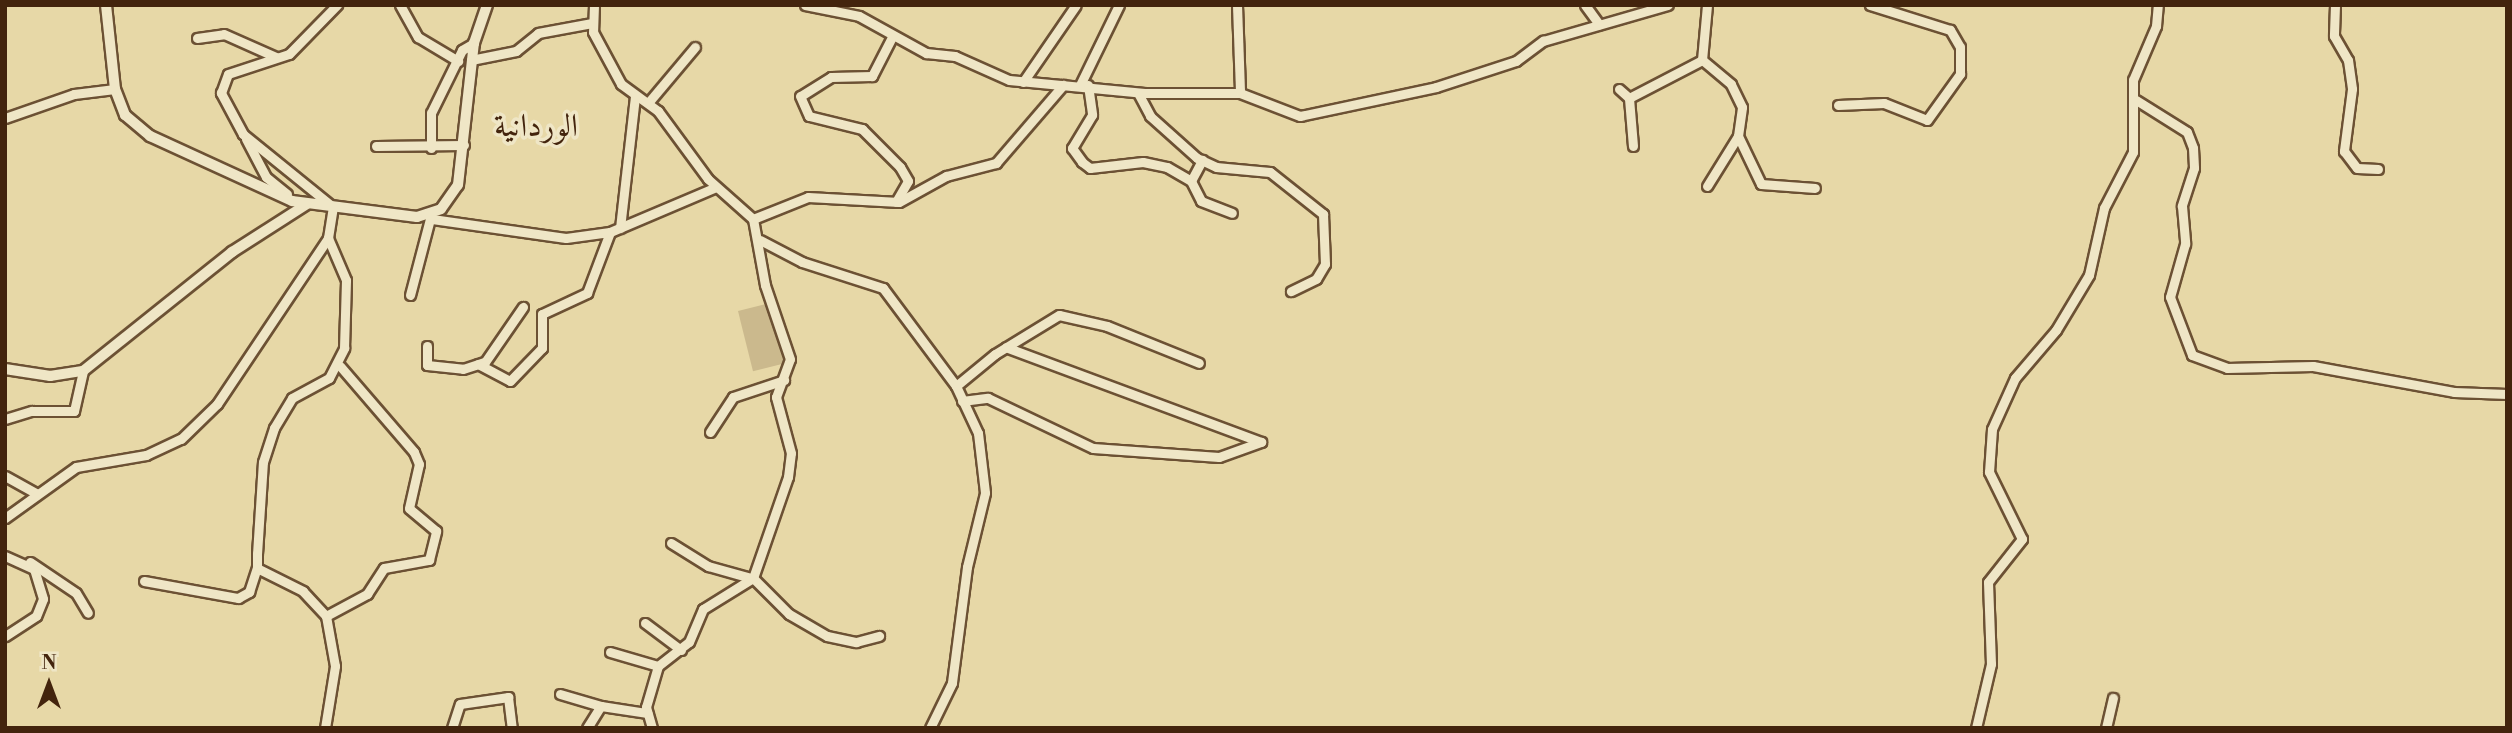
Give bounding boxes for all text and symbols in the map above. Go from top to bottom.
district label: الوردانية [494,107,578,145]
north arrow [14,649,84,719]
text: N [41,651,57,675]

